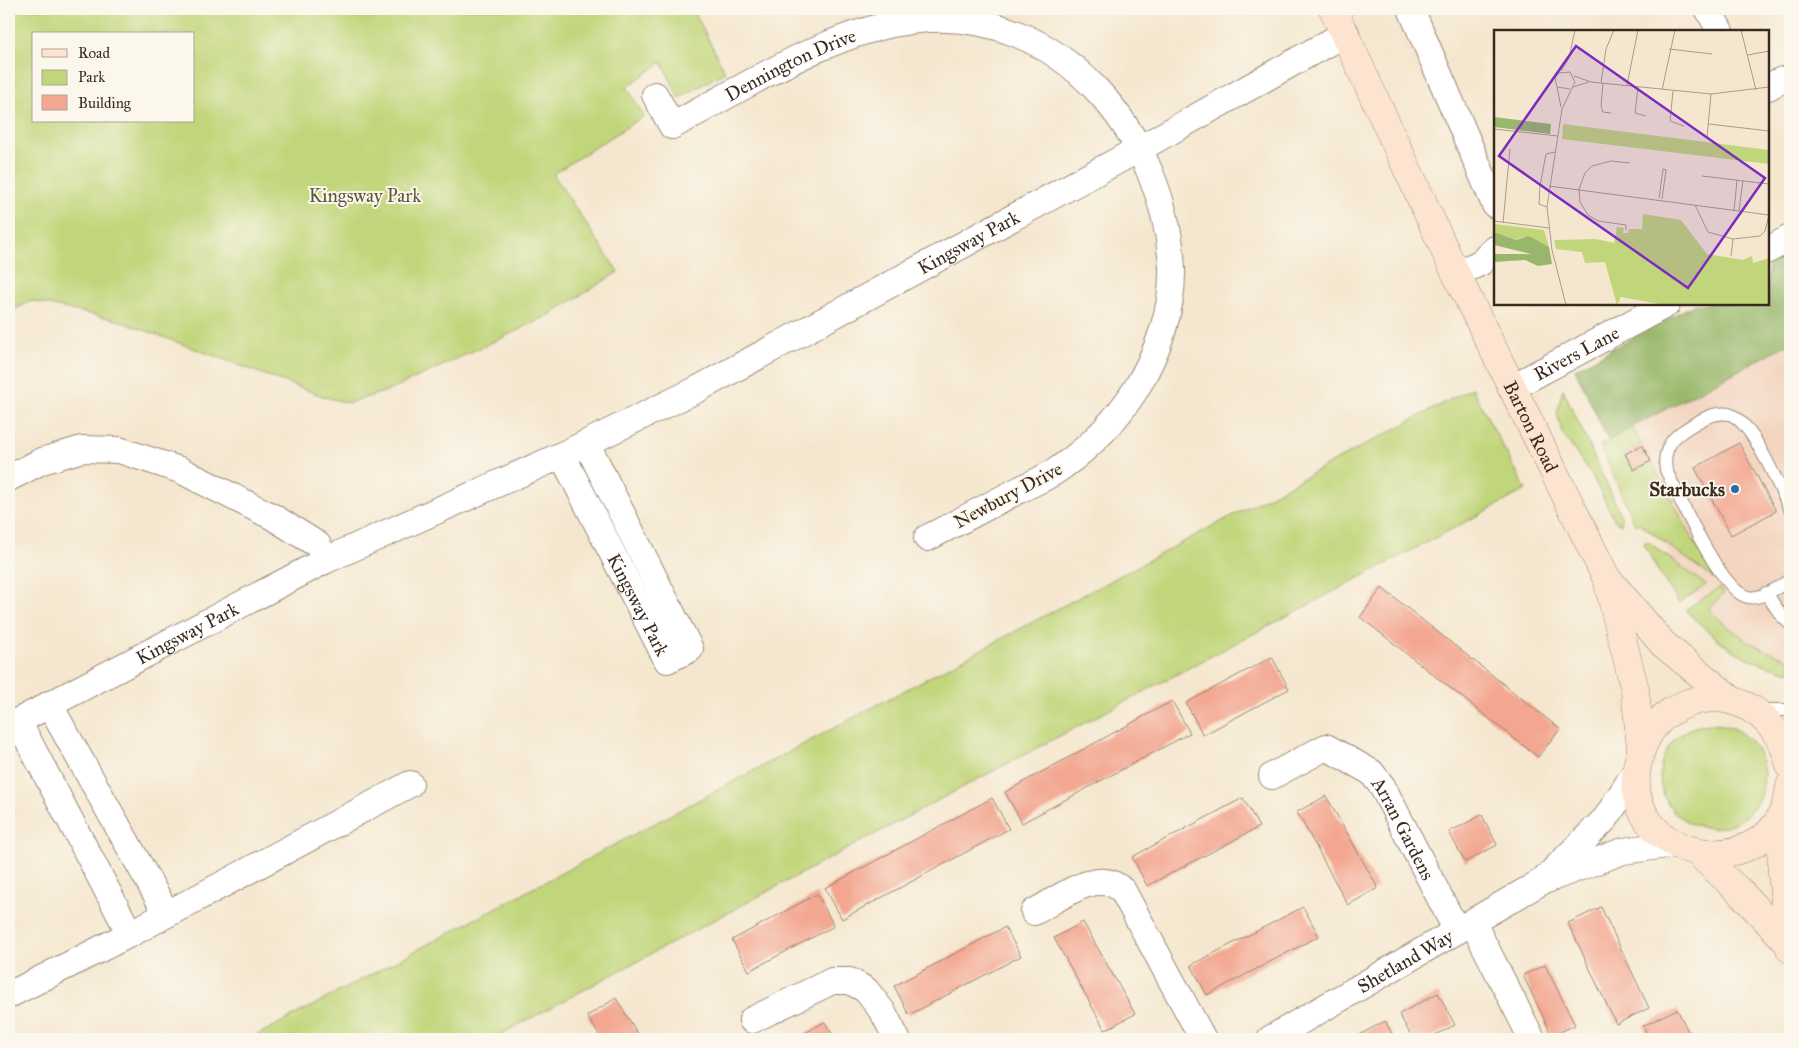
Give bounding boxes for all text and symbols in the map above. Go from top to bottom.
street label: Dennington Drive [721,23,859,106]
inset map [1494,30,1769,305]
legend [32,32,195,122]
text: Road [78,44,110,62]
text: Park [78,68,105,86]
text: Building [78,94,132,112]
park label: Kingsway Park [309,184,421,208]
street label: Kingsway Park [913,205,1023,279]
street label: Rivers Lane [1529,321,1623,385]
street label: Barton Road [1499,377,1564,476]
street label: Newbury Drive [950,457,1066,533]
place label: Starbucks [1649,478,1725,501]
marker: Starbucks [1729,483,1741,495]
street label: Kingsway Park [603,549,675,660]
street label: Kingsway Park [132,596,242,669]
street label: Arran Gardens [1367,771,1440,884]
street label: Shetland Way [1353,923,1458,998]

